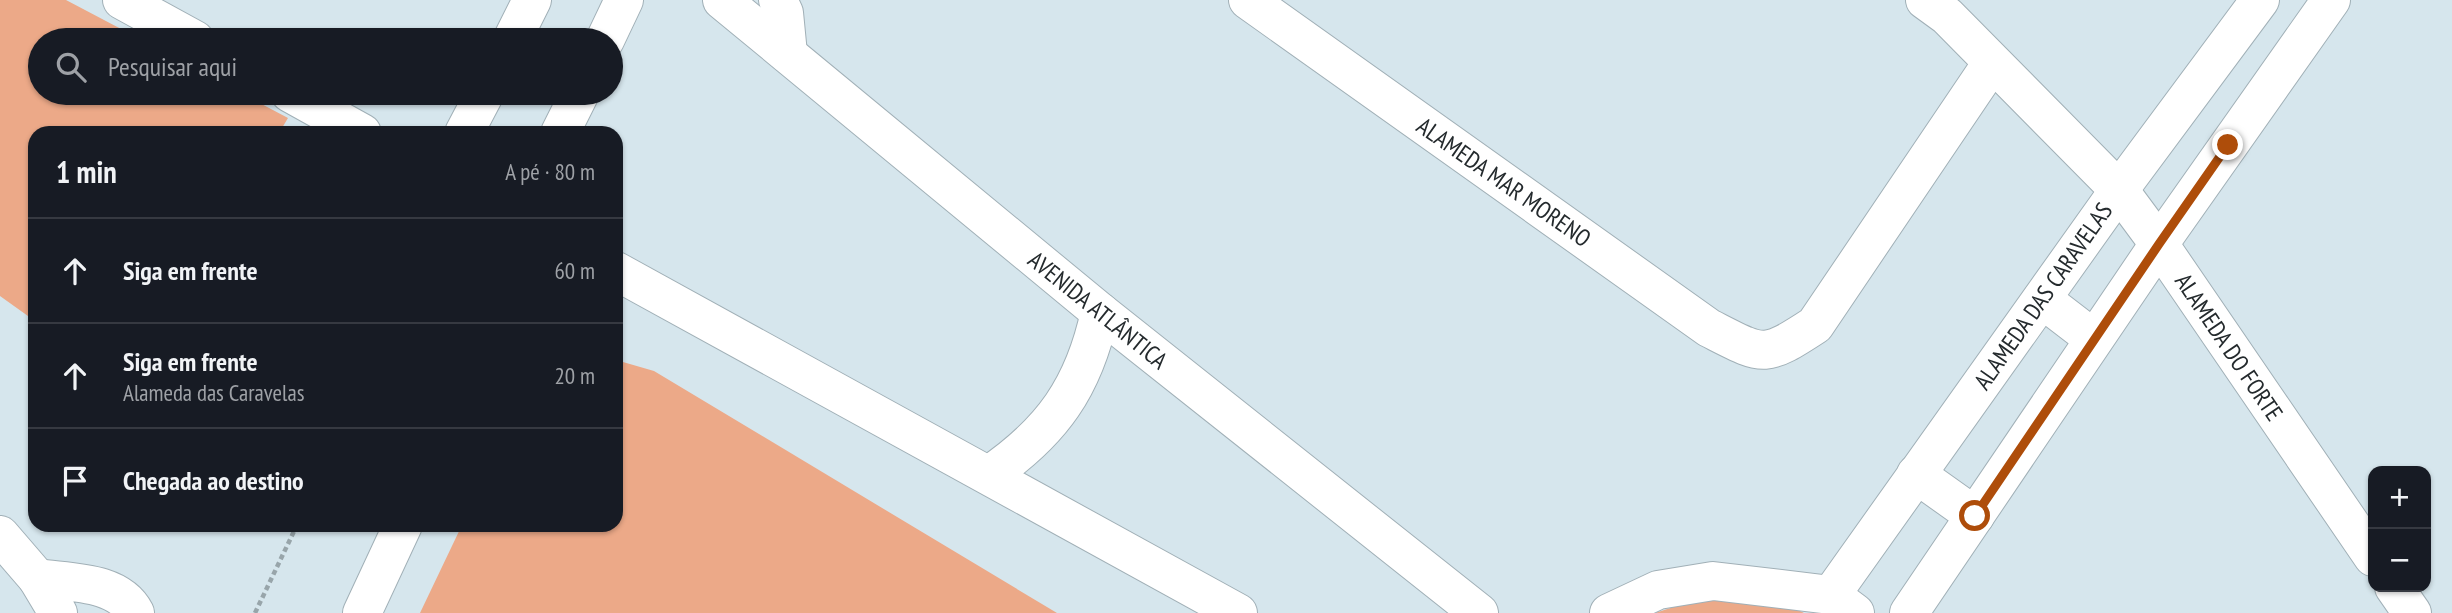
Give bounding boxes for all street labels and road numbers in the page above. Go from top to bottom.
street label: ALAMEDA MAR MORENO [1411,110,1597,254]
street label: ALAMEDA DAS CARAVELAS [1967,197,2119,395]
street label: AVENIDA ATLÂNTICA [1022,244,1175,376]
street label: ALAMEDA DO FORTE [2168,267,2290,427]

